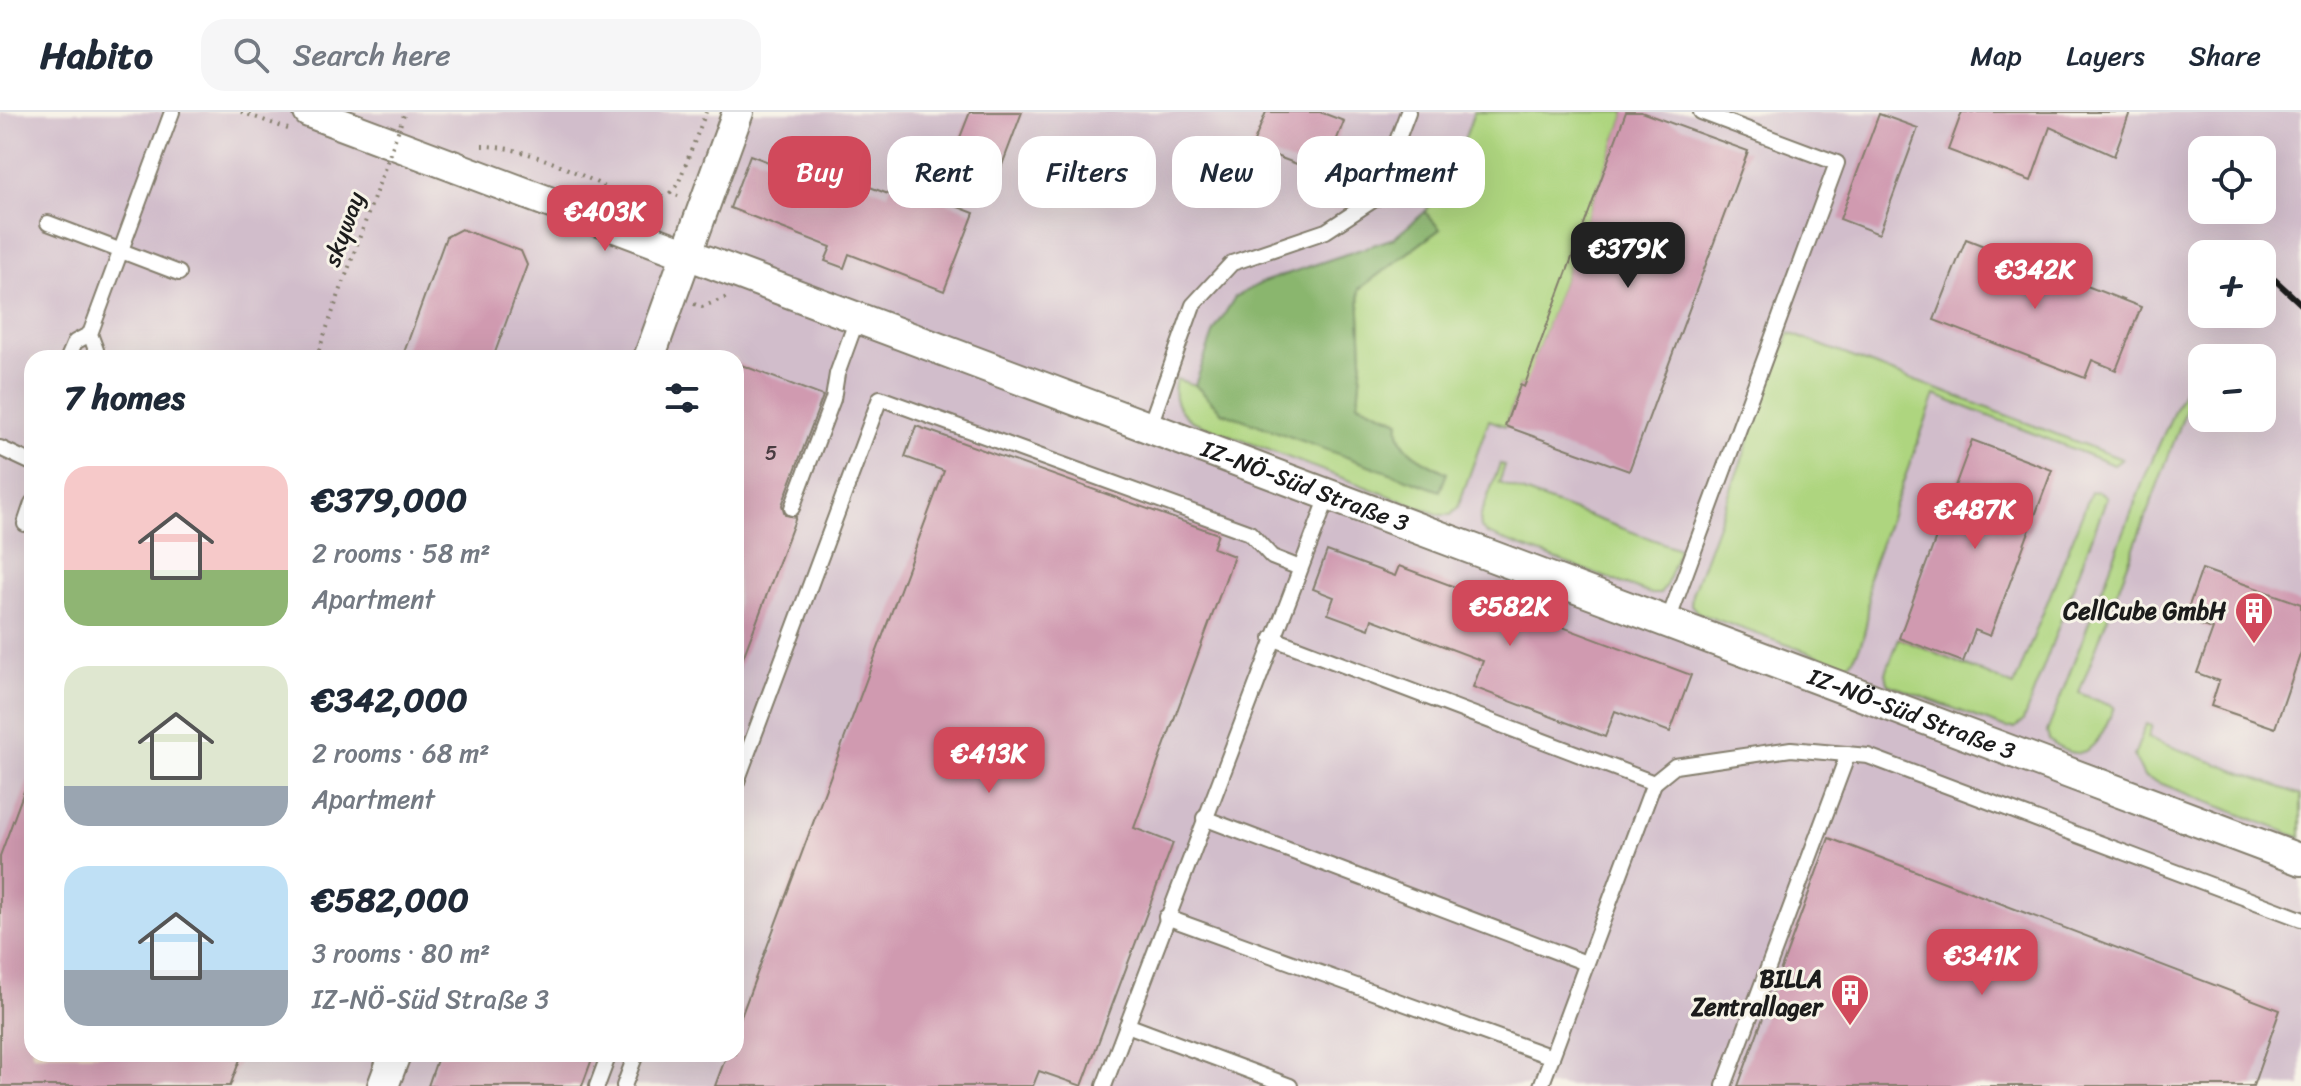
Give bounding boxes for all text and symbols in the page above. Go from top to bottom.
search box [201,19,761,91]
text: Habito [40,22,153,89]
text: Search here [293,28,451,82]
text: Map [1970,31,2022,80]
text: Layers [2066,31,2145,80]
text: Share [2189,31,2261,80]
icon: search [229,33,273,77]
chip: Buy [768,136,871,208]
chip: Rent [887,136,1002,208]
chip: Filters [1018,136,1156,208]
chip: New [1172,136,1281,208]
chip: Apartment [1297,136,1485,208]
map controls [2188,136,2276,432]
button: locate [2188,136,2276,224]
street label: skyway [311,185,377,273]
pin: €403K [549,185,661,253]
text: €403K [565,188,645,234]
pin: €379K [1572,222,1684,290]
text: €379K [1589,225,1667,271]
button: + [2188,240,2276,328]
pin: €342K [1979,243,2091,311]
text: €342K [1996,246,2074,292]
button: − [2188,344,2276,432]
text: 7 homes [64,368,185,428]
icon: filters [660,376,704,420]
street label: IZ-NÖ-Süd Straße 3 [1194,428,1415,544]
house number: 5 [765,436,777,471]
text: €379,000 [312,470,467,530]
pin: €487K [1919,483,2031,551]
text: €487K [1935,486,2015,532]
icon: home [128,498,224,594]
text: 2 rooms · 58 m² [312,530,490,576]
text: Apartment [312,576,435,622]
pin: €582K [1454,580,1566,648]
text: €582K [1470,583,1550,629]
place label: CellCube GmbH [2062,590,2227,632]
building icon: CellCube GmbH [2233,590,2275,645]
street label: IZ-NÖ-Süd Straße 3 [1801,655,2022,772]
text: €342,000 [312,670,468,730]
icon: home [128,698,224,794]
pin: €413K [933,727,1045,795]
text: 2 rooms · 68 m² [312,730,489,776]
text: €413K [952,730,1026,776]
text: Apartment [312,776,435,822]
text: €582,000 [312,870,469,930]
icon: home [128,898,224,994]
pin: €341K [1926,929,2038,997]
text: 3 rooms · 80 m² [312,930,490,976]
text: €341K [1945,932,2019,978]
place label: BILLA Zentrallager [1690,958,1824,1028]
building icon: BILLA Zentrallager [1829,972,1871,1027]
text: IZ-NÖ-Süd Straße 3 [312,976,549,1022]

